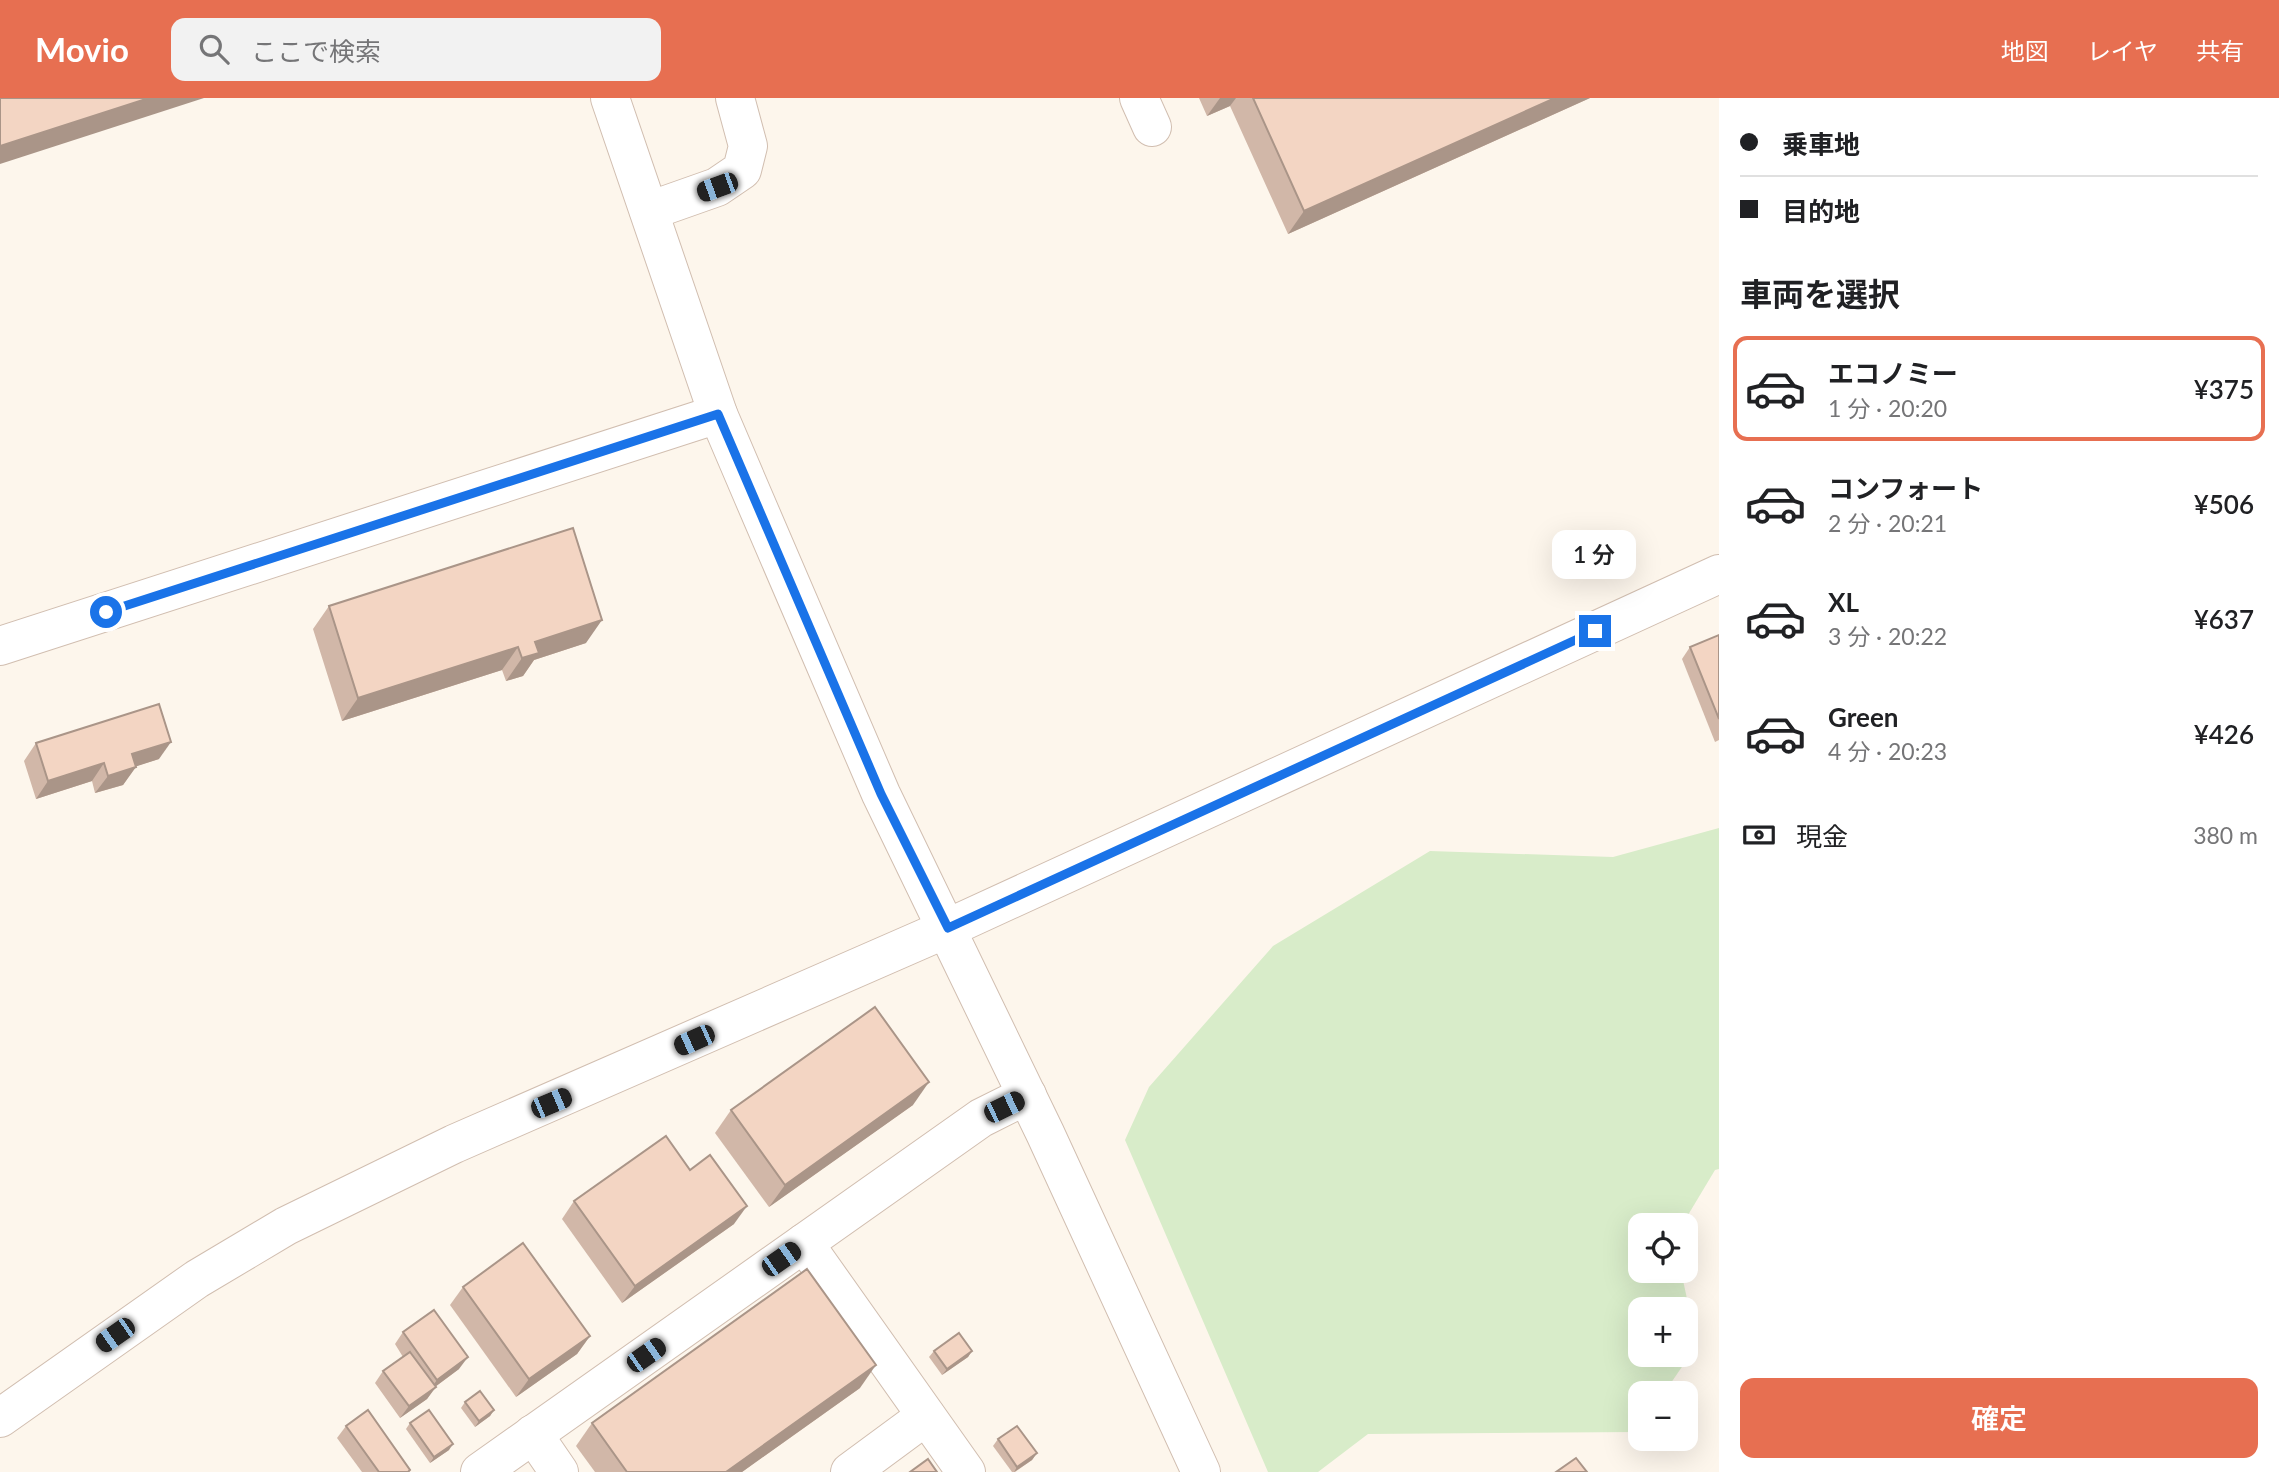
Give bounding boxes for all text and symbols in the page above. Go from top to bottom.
search box [171,18,661,81]
text: Movio [35,29,129,69]
icon: search [195,30,233,68]
text: ここで検索 [251,35,381,67]
text: 地図 [2001,36,2049,65]
text: レイヤ [2087,36,2158,65]
text: 共有 [2196,36,2244,65]
text: 乗車地 [1782,128,1860,160]
car [694,170,741,204]
text: 目的地 [1782,195,1860,227]
text: 車両を選択 [1740,274,1900,313]
icon: car [1744,357,1807,420]
text: エコノミー [1828,357,1958,389]
text: ¥375 [2194,373,2254,405]
text: 1 分 · 20:20 [1828,394,1947,422]
icon: car [1744,472,1807,535]
text: コンフォート [1828,472,1983,504]
text: ¥506 [2194,488,2254,520]
text: 2 分 · 20:21 [1828,509,1947,537]
callout: 1 分 [1553,530,1637,578]
text: 1 分 [1573,540,1615,568]
text: XL [1828,586,1859,618]
icon: car [1744,587,1807,650]
route start [90,596,122,628]
text: ¥637 [2194,603,2254,635]
route end [1579,615,1611,647]
text: 3 分 · 20:22 [1828,622,1947,650]
text: Green [1828,701,1898,733]
icon: car [1744,702,1807,765]
text: ¥426 [2194,718,2254,750]
text: 4 分 · 20:23 [1828,737,1947,765]
icon: cash [1740,816,1778,854]
text: 現金 [1796,820,1848,852]
text: 380 m [2193,821,2258,849]
car [671,1022,718,1058]
car [528,1085,575,1121]
car [981,1088,1028,1126]
map controls [1628,1213,1698,1451]
button: locate [1628,1213,1698,1283]
car [758,1238,805,1280]
button: + [1628,1297,1698,1367]
car [92,1314,139,1356]
car [623,1334,670,1376]
button: 確定 [1740,1378,2258,1458]
button: − [1628,1381,1698,1451]

